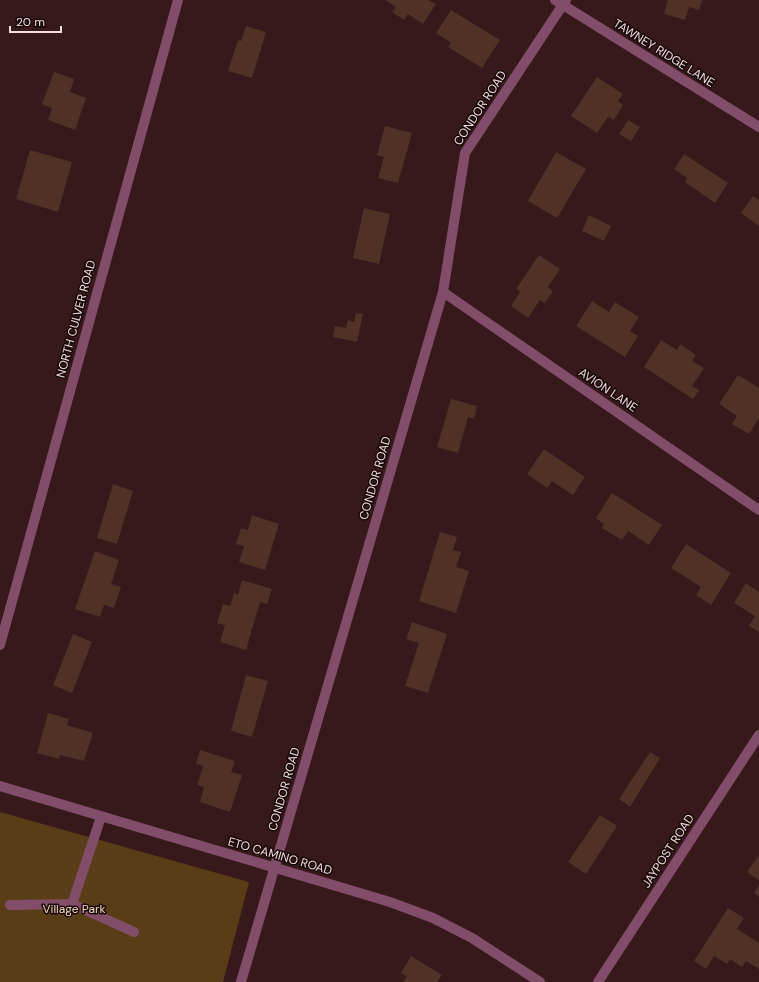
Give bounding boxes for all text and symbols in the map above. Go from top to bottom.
scale bar [10,8,61,34]
text: 20 m [16,14,45,30]
street label: TAWNEY RIDGE LANE [610,15,718,91]
street label: CONDOR ROAD [450,68,510,148]
street label: NORTH CULVER ROAD [53,258,99,380]
street label: AVION LANE [575,364,641,416]
street label: CONDOR ROAD [355,434,395,522]
street label: CONDOR ROAD [264,745,304,833]
street label: JAYPOST ROAD [638,811,698,891]
street label: ETO CAMINO ROAD [226,833,334,879]
park label: Village Park [43,901,105,917]

